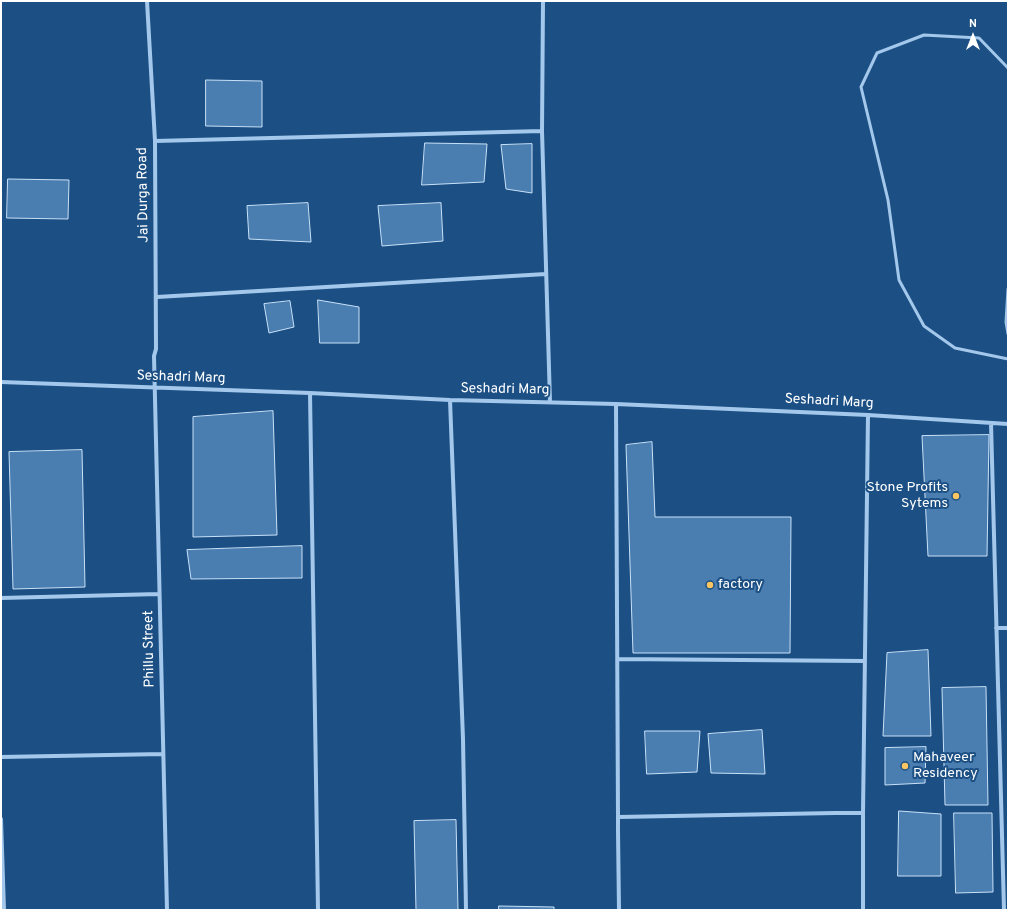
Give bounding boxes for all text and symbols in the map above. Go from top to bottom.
north arrow [953,16,993,56]
text: N [969,17,977,31]
street label: Jai Durga Road [135,147,153,243]
street label: Seshadri Marg [136,368,226,388]
street label: Seshadri Marg [460,381,550,399]
street label: Seshadri Marg [784,391,874,413]
place label: Stone Profits Sytems [866,480,948,512]
marker: Stone Profits Sytems [951,491,961,501]
place label: factory [718,577,763,593]
marker: factory [705,580,715,590]
street label: Phillu Street [141,610,159,688]
place label: Mahaveer Residency [913,750,978,782]
marker: Mahaveer Residency [900,761,910,771]

